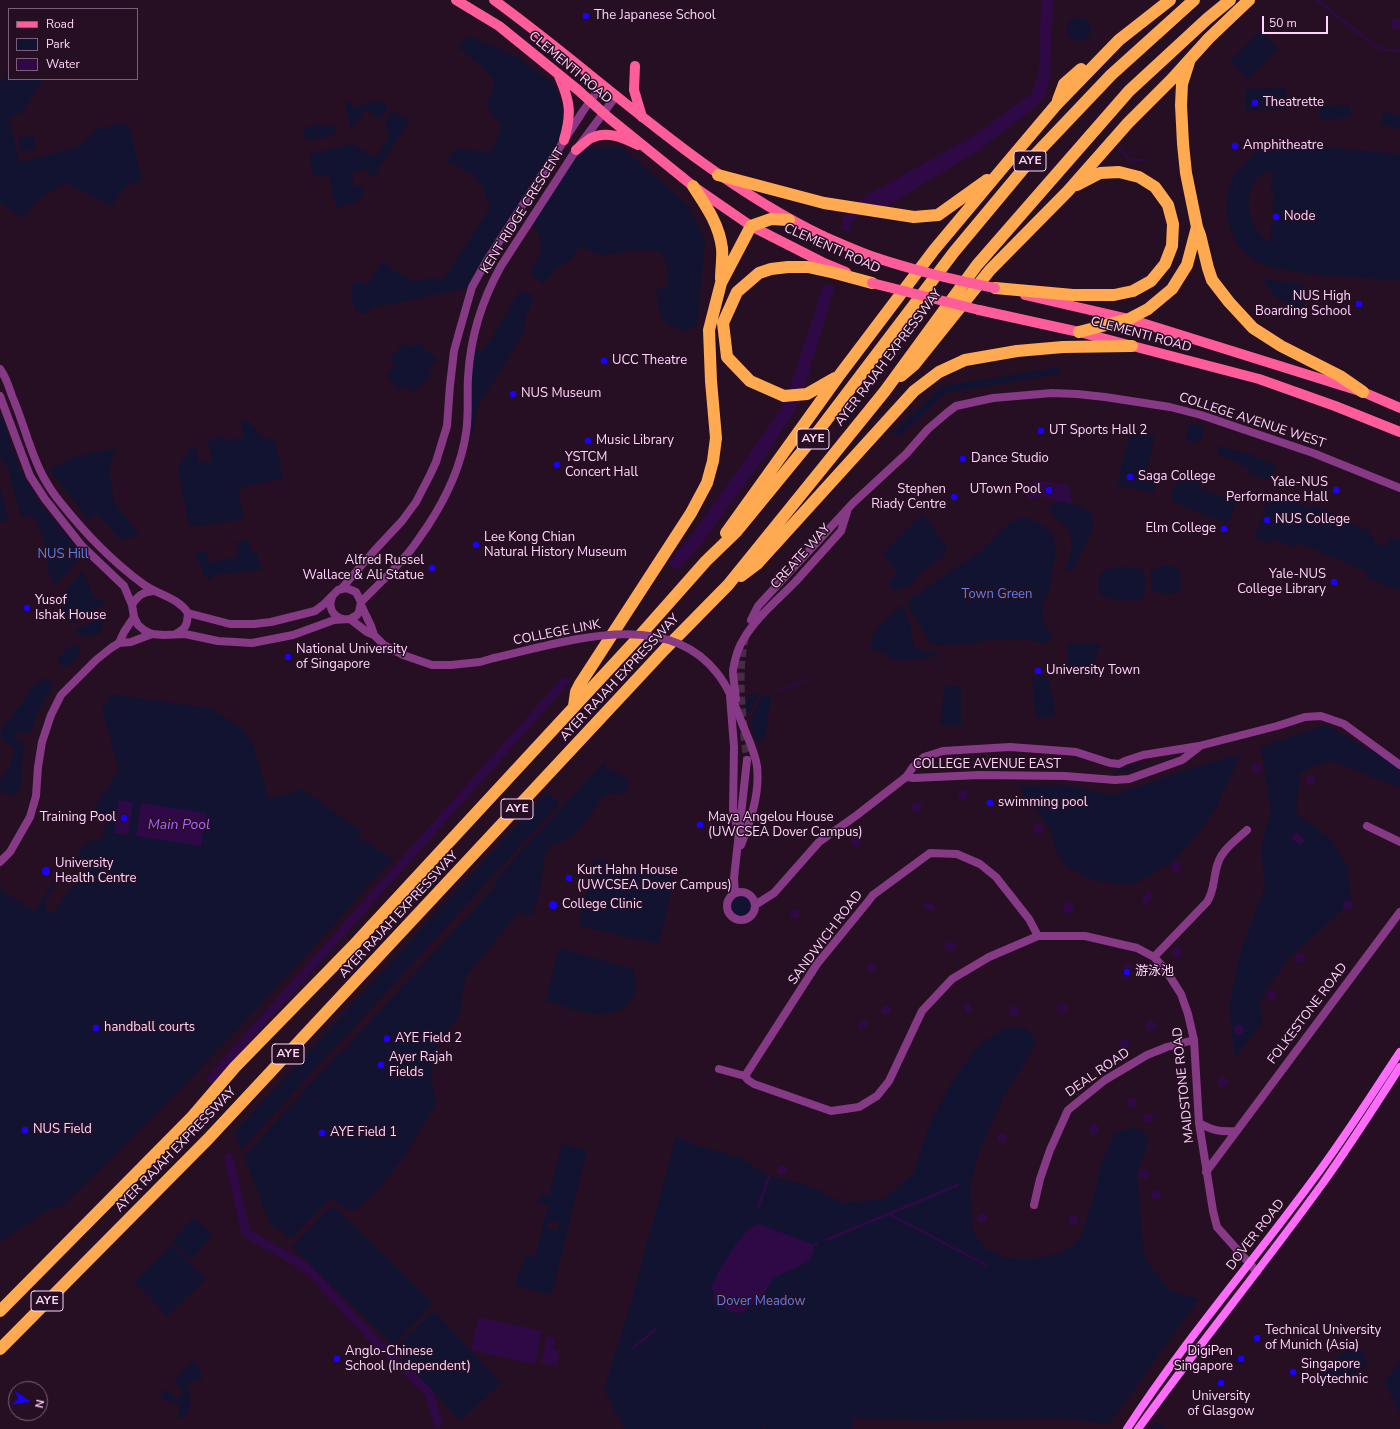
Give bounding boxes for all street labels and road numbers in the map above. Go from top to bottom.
street label: CLEMENTI ROAD [525,29,615,107]
street label: KENT RIDGE CRESCENT [478,145,568,277]
road number: AYE [1014,151,1046,171]
street label: CLEMENTI ROAD [781,221,883,277]
street label: AYER RAJAH EXPRESSWAY [832,286,946,430]
street label: CLEMENTI ROAD [1089,314,1193,356]
street label: COLLEGE AVENUE WEST [1177,390,1327,452]
road number: AYE [797,429,829,449]
street label: CREATE WAY [768,521,834,593]
street label: AYER RAJAH EXPRESSWAY [557,611,683,745]
street label: COLLEGE LINK [512,617,602,649]
street label: COLLEGE AVENUE EAST [913,757,1061,773]
road number: AYE [501,799,533,819]
street label: AYER RAJAH EXPRESSWAY [336,848,462,982]
street label: SANDWICH ROAD [786,888,866,988]
street label: FOLKESTONE ROAD [1265,960,1351,1068]
street label: MAIDSTONE ROAD [1170,1026,1198,1144]
road number: AYE [272,1044,304,1064]
street label: DEAL ROAD [1063,1045,1133,1101]
street label: AYER RAJAH EXPRESSWAY [112,1084,240,1216]
street label: DOVER ROAD [1224,1196,1288,1274]
road number: AYE [31,1291,63,1311]

